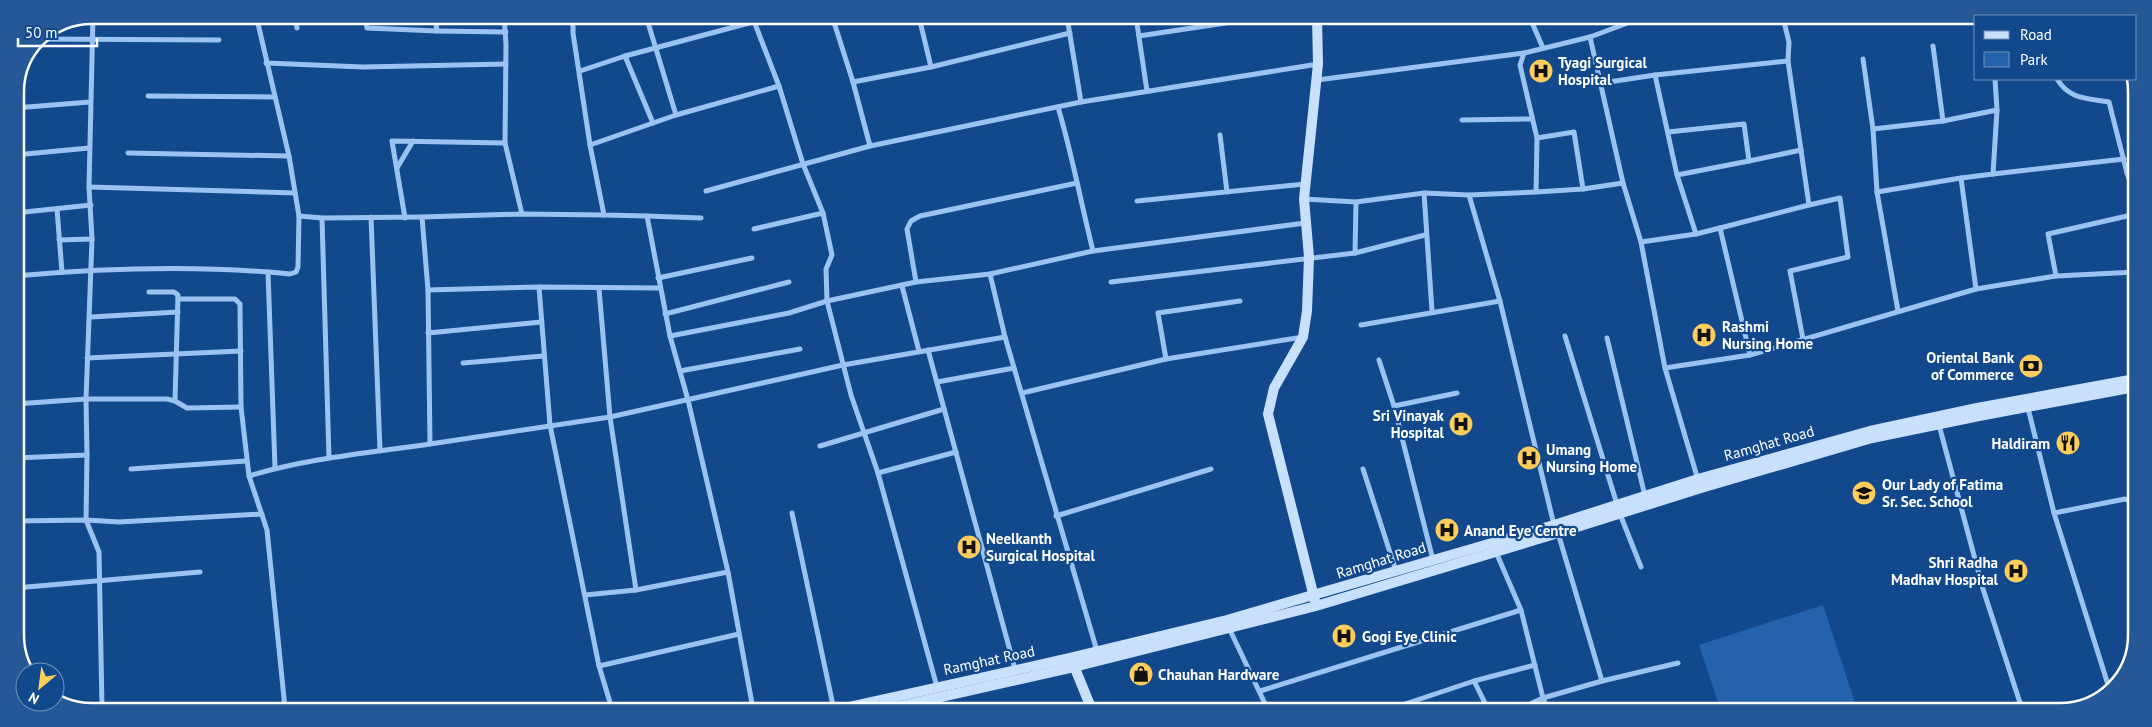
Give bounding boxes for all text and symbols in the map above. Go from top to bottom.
scale bar [18,15,96,47]
legend [1974,15,2137,80]
text: 50 m [25,23,58,42]
text: Road [2020,25,2052,44]
text: Park [2020,50,2048,69]
place label: Tyagi Surgical Hospital [1558,53,1647,89]
hospital icon: Tyagi Surgical Hospital [1528,58,1554,84]
place label: Rashmi Nursing Home [1722,317,1813,353]
hospital icon: Rashmi Nursing Home [1691,322,1717,348]
place label: Oriental Bank of Commerce [1926,348,2015,384]
bank icon: Oriental Bank of Commerce [2018,353,2044,379]
place label: Sri Vinayak Hospital [1373,406,1445,442]
hospital icon: Sri Vinayak Hospital [1448,411,1474,437]
street label: Ramghat Road [1722,421,1816,465]
restaurant icon: Haldiram [2055,430,2081,456]
place label: Haldiram [1991,434,2050,453]
place label: Umang Nursing Home [1546,440,1637,476]
hospital icon: Umang Nursing Home [1516,445,1542,471]
place label: Our Lady of Fatima Sr. Sec. School [1882,475,2003,511]
school or university icon: Our Lady of Fatima Sr. Sec. School [1851,480,1877,506]
hospital icon: Anand Eye Centre [1434,517,1460,543]
place label: Anand Eye Centre [1464,521,1577,540]
place label: Neelkanth Surgical Hospital [986,529,1095,565]
hospital icon: Neelkanth Surgical Hospital [956,534,982,560]
street label: Ramghat Road [1334,537,1428,583]
place label: Shri Radha Madhav Hospital [1891,553,1999,589]
hospital icon: Shri Radha Madhav Hospital [2003,558,2029,584]
hospital icon: Gogi Eye Clinic [1331,623,1357,649]
place label: Gogi Eye Clinic [1362,627,1457,646]
street label: Ramghat Road [942,641,1036,679]
shop icon: Chauhan Hardware [1128,661,1154,687]
north arrow [15,662,65,712]
place label: Chauhan Hardware [1158,665,1280,684]
text: N [25,688,42,708]

